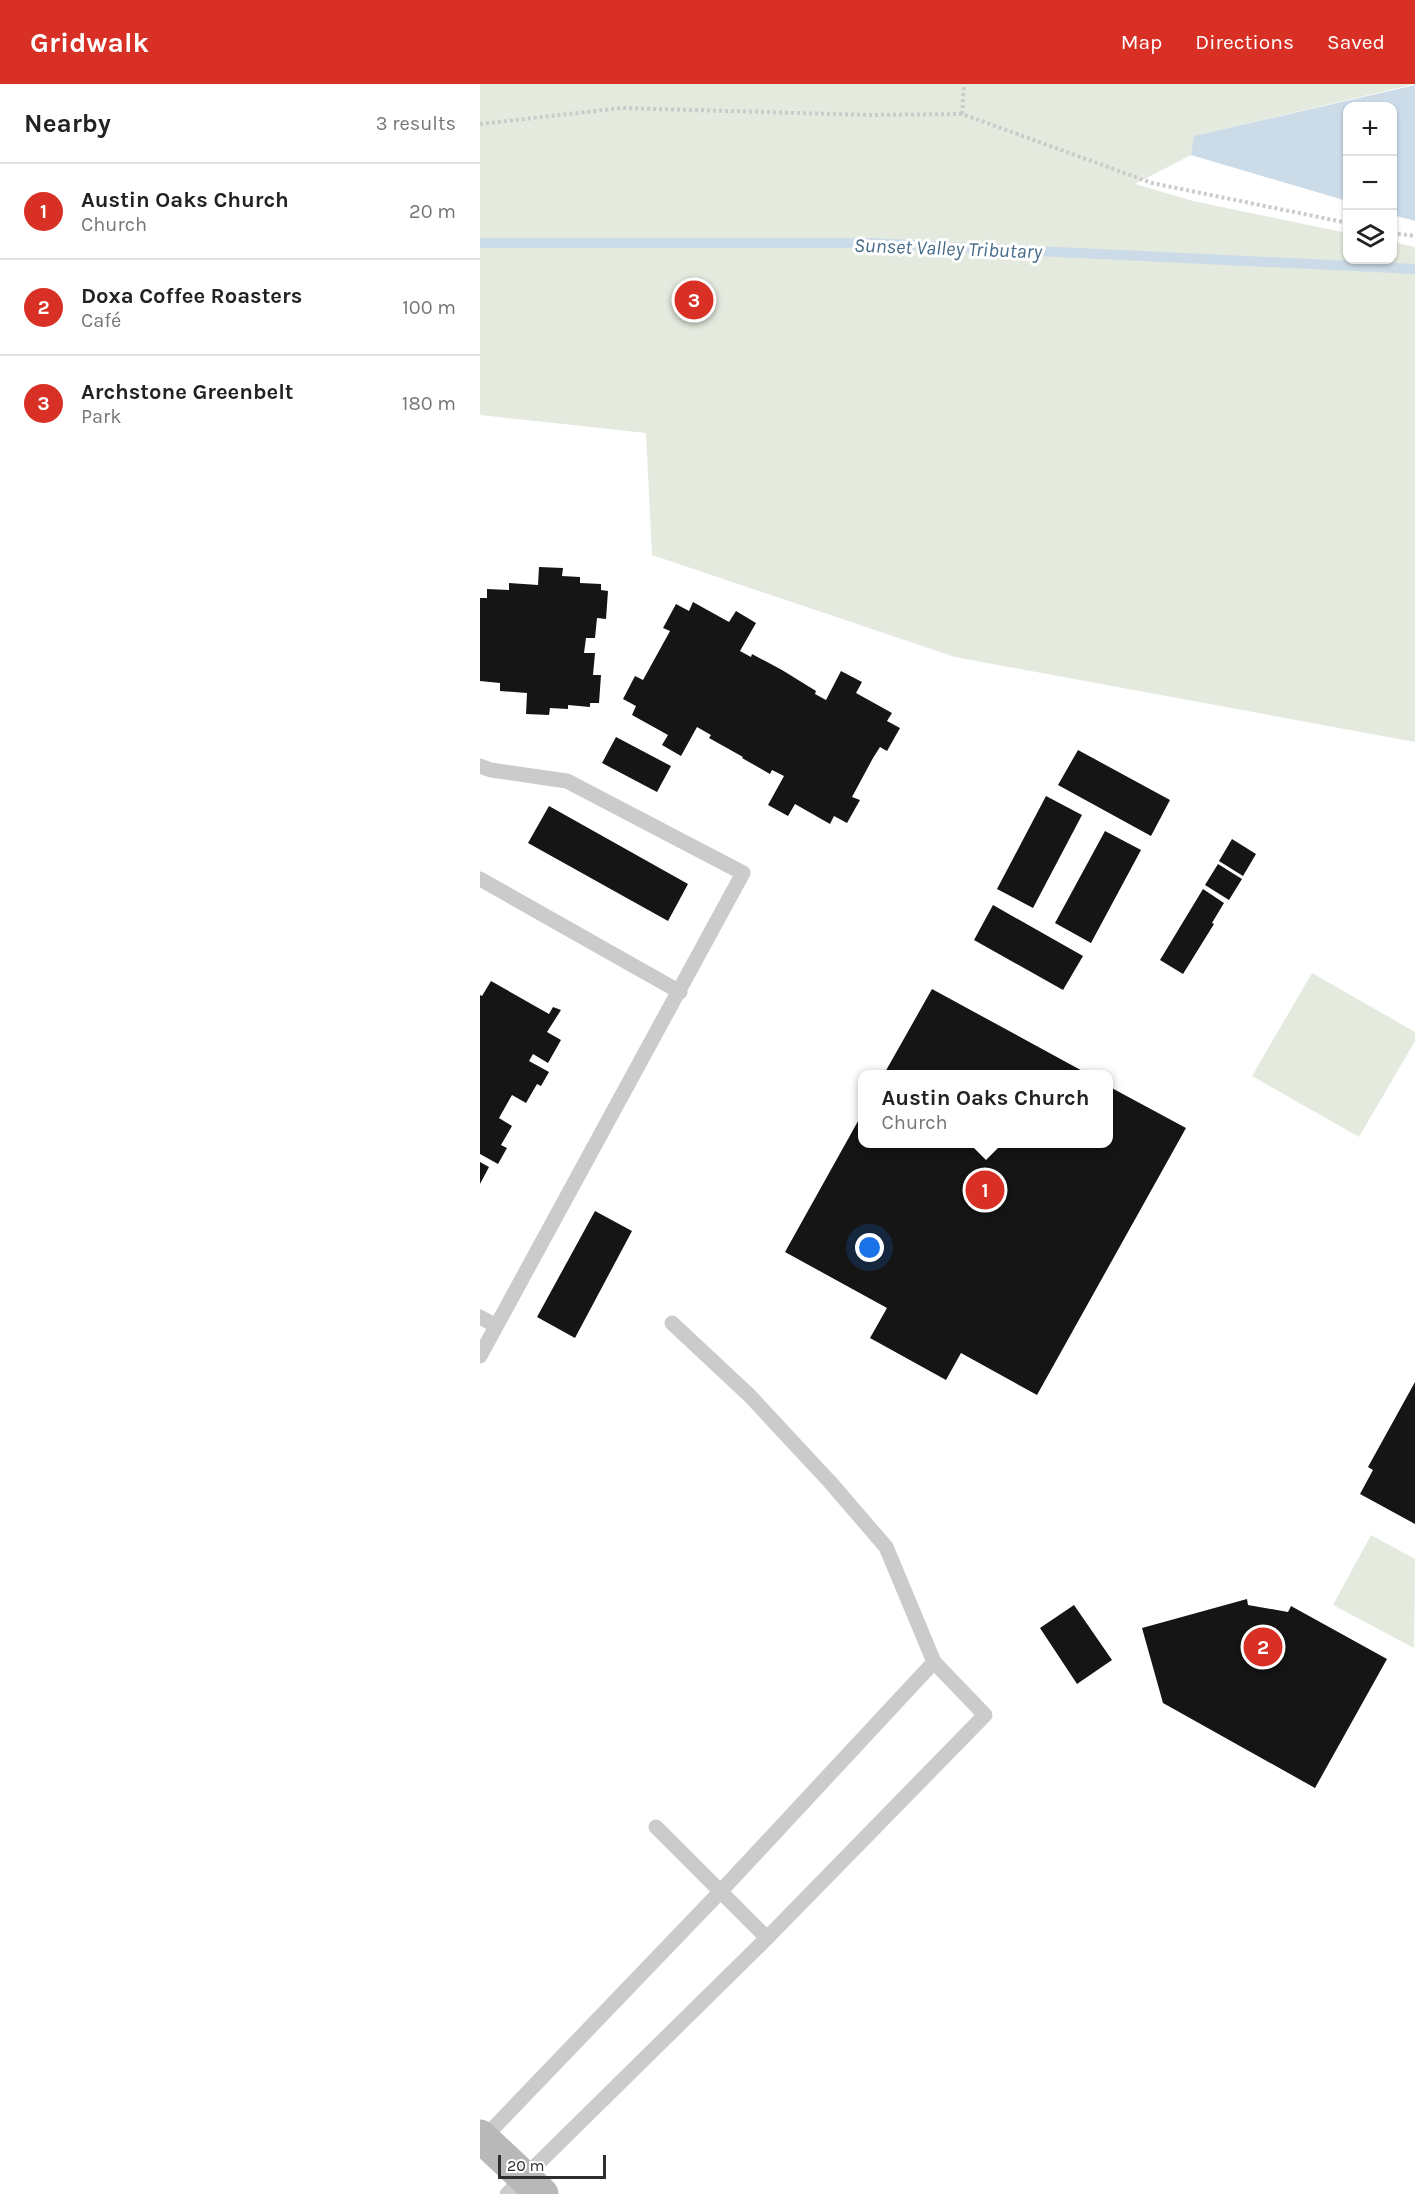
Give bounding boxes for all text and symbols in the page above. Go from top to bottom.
text: Gridwalk [30,26,149,59]
text: Map [1121,30,1162,54]
text: Directions [1195,30,1294,54]
text: Saved [1327,30,1385,54]
map controls [1343,102,1397,264]
button: + [1343,102,1397,156]
text: Nearby [24,108,111,139]
text: 3 results [376,112,456,135]
button: − [1343,156,1397,210]
text: Austin Oaks Church [81,187,289,213]
text: 1 [40,200,47,223]
text: 20 m [409,200,456,223]
button: layers [1343,210,1397,264]
text: Church [81,213,147,236]
water label: Sunset Valley Tributary [854,234,1044,263]
pin: 3 [674,278,714,322]
text: Doxa Coffee Roasters [81,283,302,309]
text: 2 [37,296,50,319]
text: 100 m [402,296,456,319]
text: Café [81,309,121,332]
text: Archstone Greenbelt [81,379,294,405]
text: 3 [37,392,50,415]
text: 180 m [402,392,456,415]
text: Park [81,405,122,428]
popup [858,1070,1113,1148]
text: Austin Oaks Church [882,1085,1089,1111]
text: Church [882,1111,948,1134]
pin: 1 [966,1168,1004,1212]
your location [855,1233,884,1262]
pin: 2 [1244,1624,1282,1670]
scale bar [498,2152,606,2180]
text: 20 m [507,2156,545,2175]

